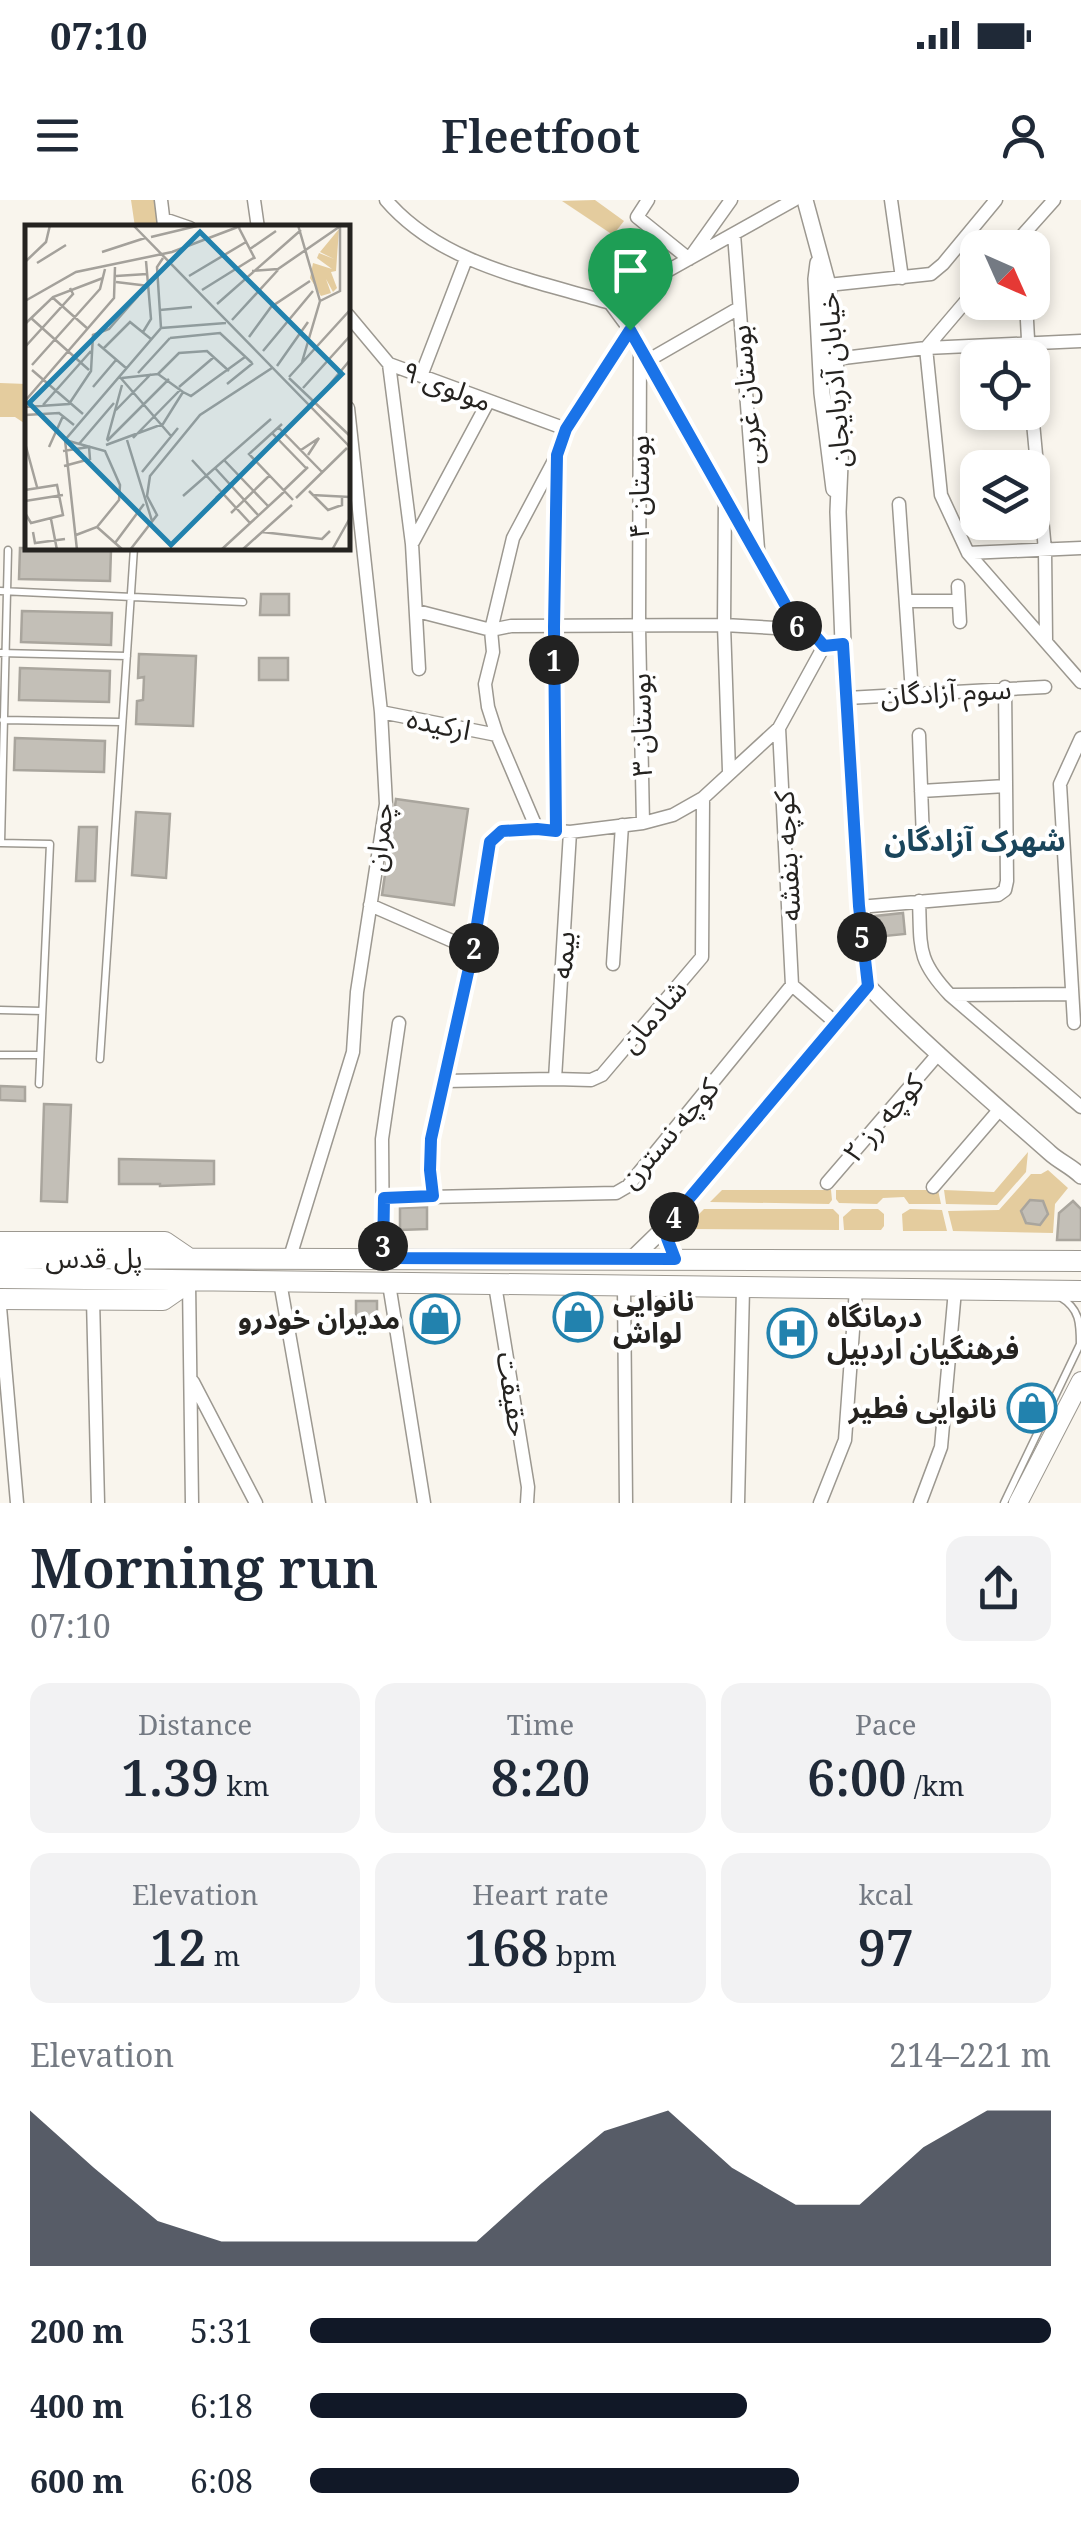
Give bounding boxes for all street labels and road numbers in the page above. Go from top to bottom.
street label: خیابان آذربایجان [808,291,858,469]
street label: بوستان غربی [720,324,770,467]
street label: مولوی ۹ [397,351,498,419]
street label: بوستان ۴ [619,435,657,539]
street label: سوم آزادگان [880,669,1013,716]
street label: بوستان ۳ [620,673,660,777]
street label: ارکیده [404,698,474,748]
street label: کوچه بنفشه [764,789,808,922]
street label: چمران [355,800,401,873]
street label: بیمه [541,930,583,980]
street label: شادمان [610,971,695,1060]
street label: کوچه رز ۲ [833,1065,932,1170]
street label: کوچه نسترن [610,1069,727,1196]
street label: پل قدس [45,1238,143,1276]
street label: حقیقت [489,1349,539,1439]

